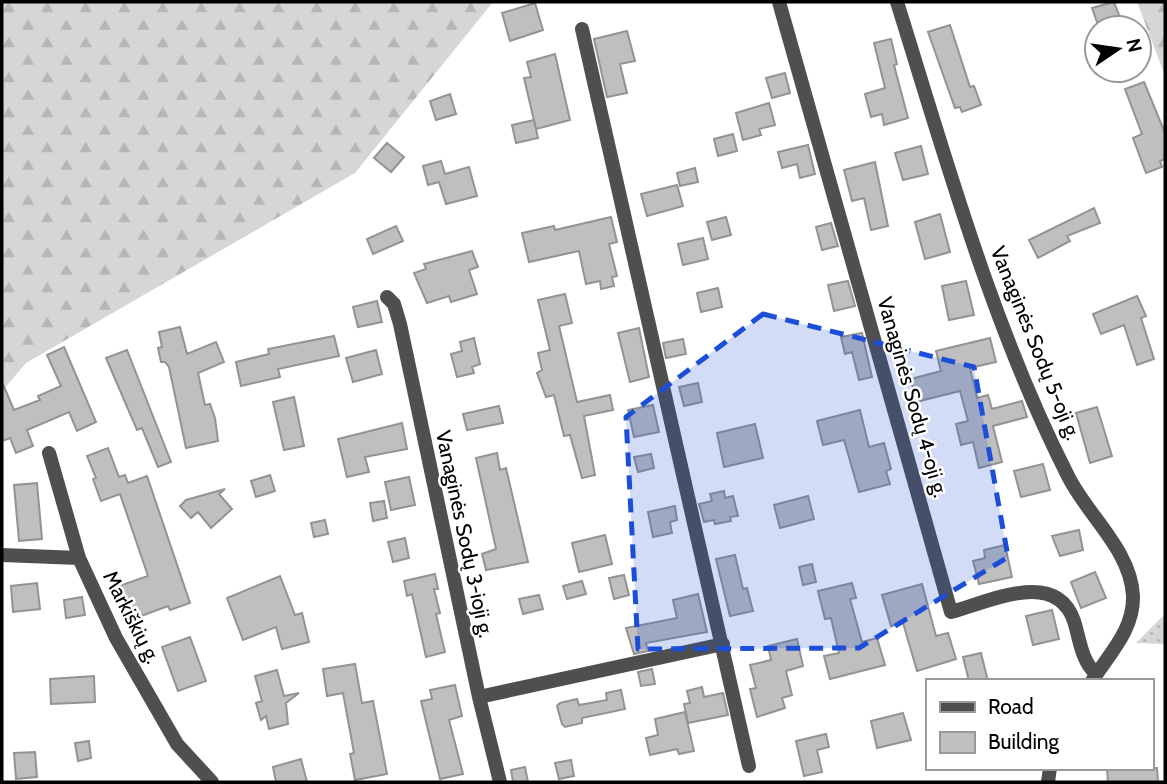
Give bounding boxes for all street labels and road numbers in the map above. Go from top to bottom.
street label: Vanaginės Sodų 5-oji g. [985,243,1086,444]
street label: Vanaginės Sodų 4-oji g. [871,294,954,500]
street label: Vanaginės Sodų 3-ioji g. [430,428,499,640]
street label: Markiškių g. [98,566,166,668]

